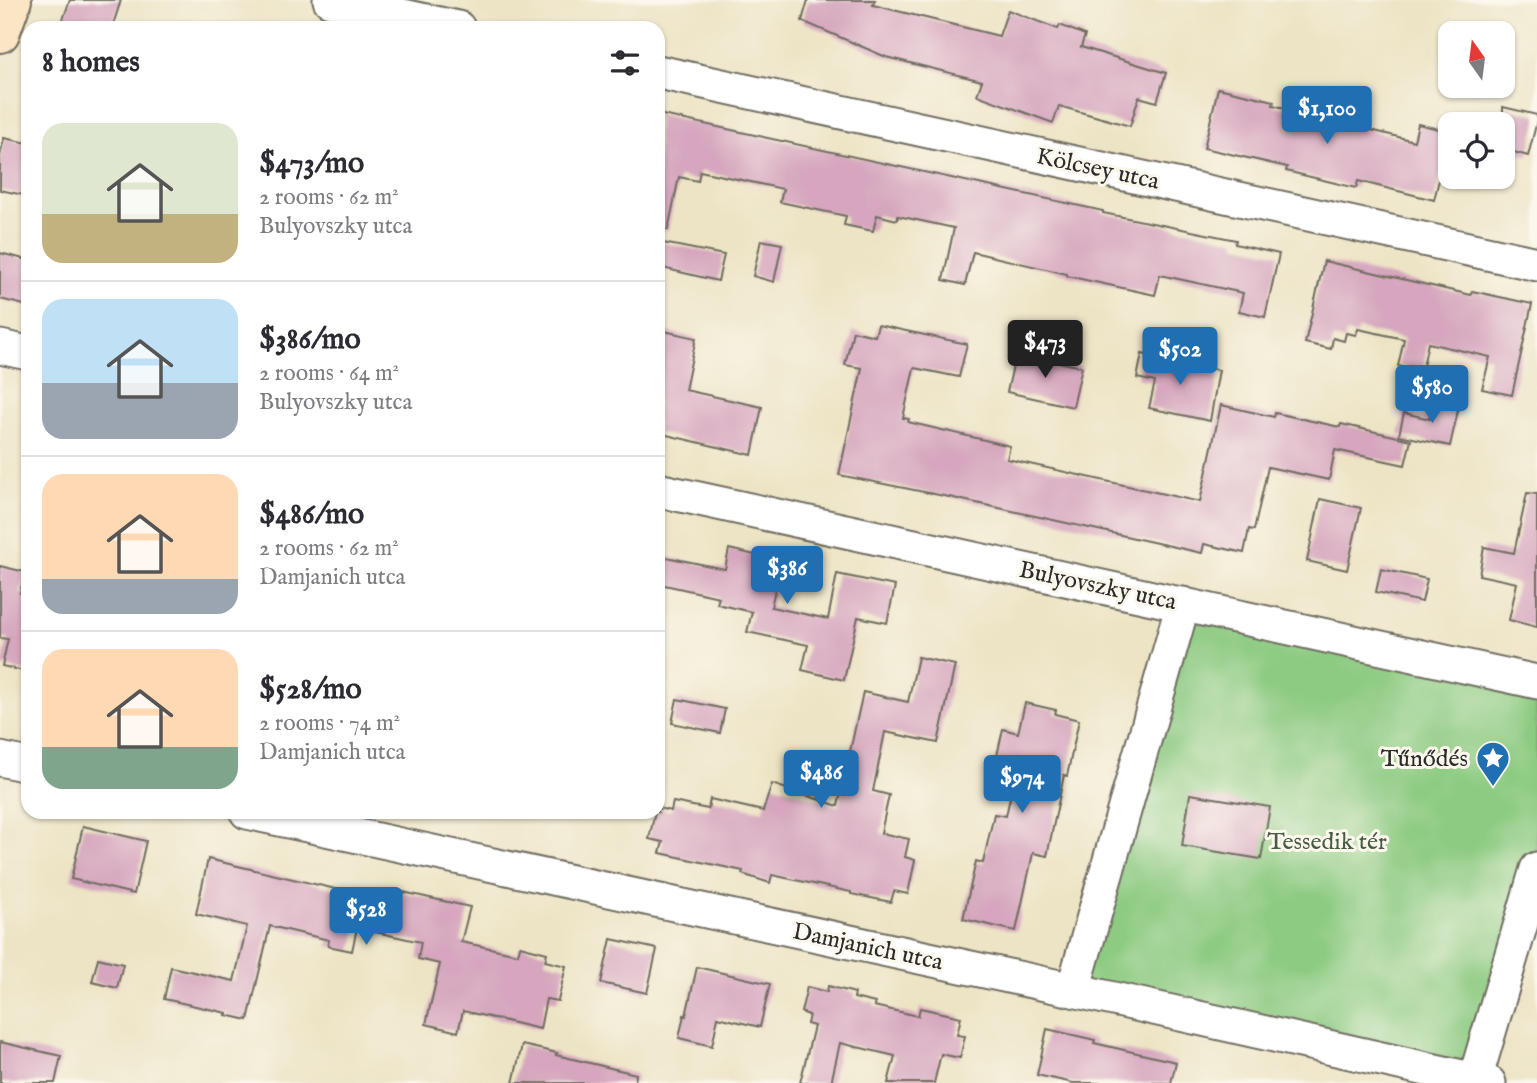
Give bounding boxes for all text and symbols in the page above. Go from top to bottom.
north arrow [1438,21,1516,98]
map controls [1438,21,1515,189]
text: 8 homes [42,44,140,82]
icon: filters [606,44,644,82]
pin: $1,100 [1270,86,1384,146]
text: $1,100 [1298,94,1356,123]
button: locate [1438,112,1515,189]
street label: Kölcsey utca [1033,141,1163,198]
text: $473/mo [259,145,364,183]
icon: home [98,151,182,235]
text: 2 rooms · 62 m² [259,183,399,212]
text: Bulyovszky utca [259,212,412,241]
pin: $473 [1004,320,1086,380]
text: $386/mo [259,321,361,359]
icon: home [98,327,182,411]
text: $473 [1024,328,1066,357]
pin: $502 [1139,328,1221,387]
text: $502 [1158,335,1202,364]
text: 2 rooms · 64 m² [259,359,399,388]
pin: $580 [1391,366,1473,425]
text: $580 [1411,373,1453,402]
text: Bulyovszky utca [259,388,412,417]
text: $486/mo [259,496,364,534]
icon: home [98,502,182,586]
text: 2 rooms · 62 m² [259,534,399,563]
pin: $386 [746,546,828,606]
text: $386 [767,554,807,583]
street label: Bulyovszky utca [1016,555,1180,618]
text: Damjanich utca [259,563,406,592]
text: $528/mo [259,671,362,709]
icon: home [98,677,182,761]
text: 2 rooms · 74 m² [259,709,400,738]
text: Damjanich utca [259,738,406,767]
place icon: Tűnődés [1474,739,1512,788]
place label: Tűnődés [1381,744,1468,775]
pin: $486 [780,750,862,810]
pin: $974 [981,756,1063,815]
text: $486 [800,758,842,787]
text: $974 [1000,763,1044,792]
park label: Tessedik tér [1267,827,1387,858]
pin: $528 [325,888,407,947]
text: $528 [346,895,386,924]
street label: Damjanich utca [790,916,946,979]

